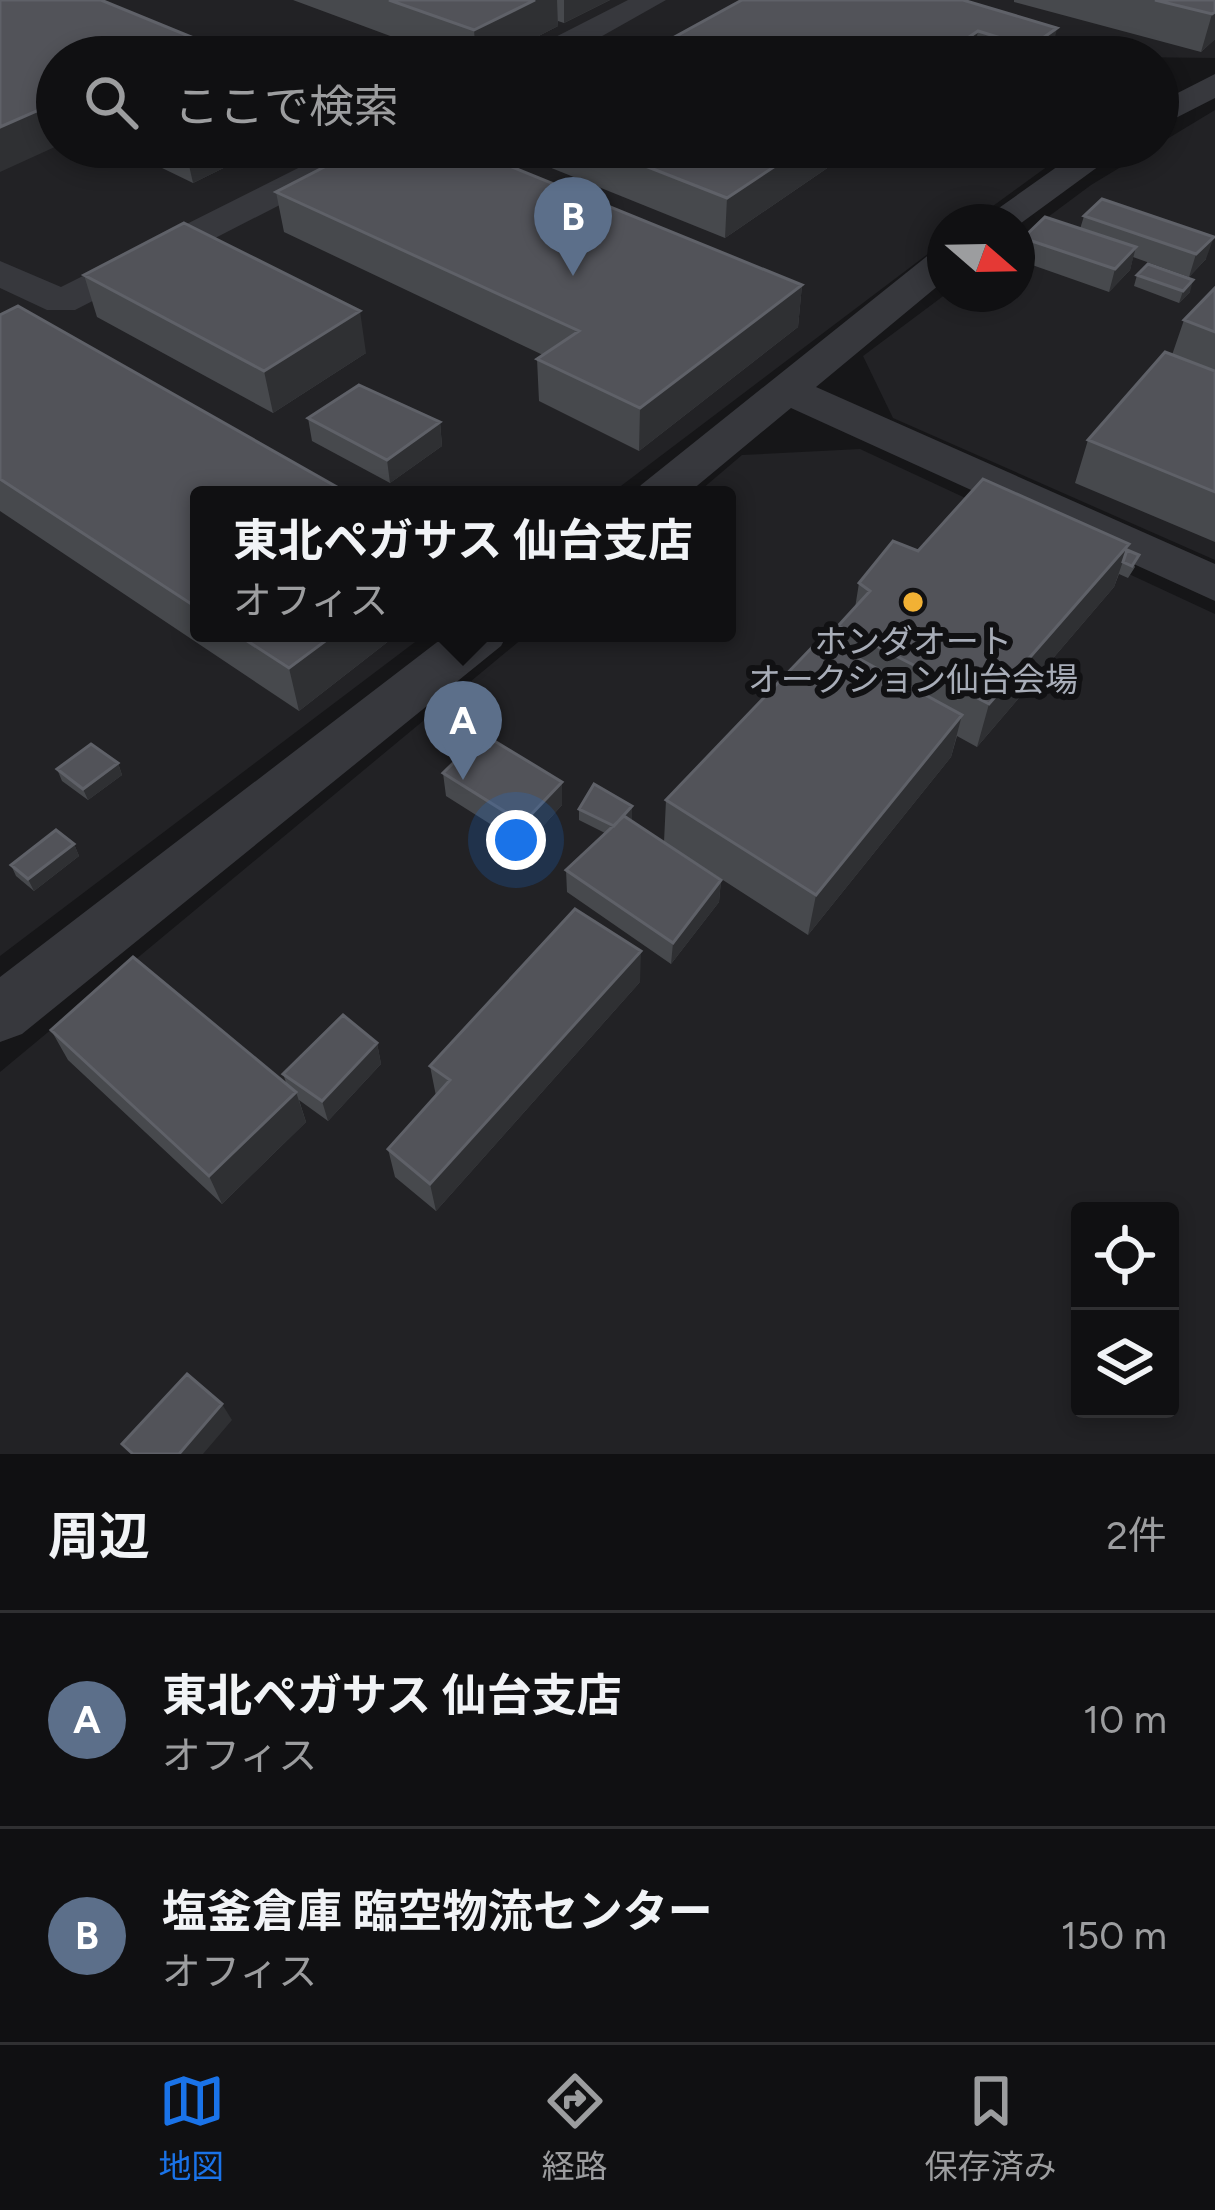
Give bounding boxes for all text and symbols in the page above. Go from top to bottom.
search box [36,36,1179,168]
icon: search [78,69,144,135]
text: ここで検索 [174,79,399,133]
pin: B [534,177,612,276]
north arrow [927,204,1035,312]
popup [190,486,736,642]
text: 東北ペガサス 仙台支店 [233,513,693,567]
text: オフィス [233,577,388,624]
marker: ホンダオート オークション仙台会場 [900,589,926,615]
place label: ホンダオート オークション仙台会場 [748,622,1078,699]
pin: A [424,681,502,780]
your location [486,810,546,870]
map controls [1071,1202,1179,1418]
button: locate [1071,1202,1179,1310]
button: layers [1071,1310,1179,1418]
text: 周辺 [48,1506,150,1567]
text: 2件 [1106,1512,1167,1559]
text: 東北ペガサス 仙台支店 [162,1668,622,1722]
text: A [73,1696,101,1743]
text: 10 m [1083,1696,1167,1743]
text: オフィス [162,1732,317,1779]
text: 塩釜倉庫 臨空物流センター [162,1884,713,1938]
text: B [75,1912,99,1959]
text: 150 m [1061,1912,1167,1959]
text: オフィス [162,1948,317,1995]
tab: 地図 [159,2068,225,2188]
tab: 経路 [542,2068,608,2188]
tab: 保存済み [925,2068,1057,2188]

